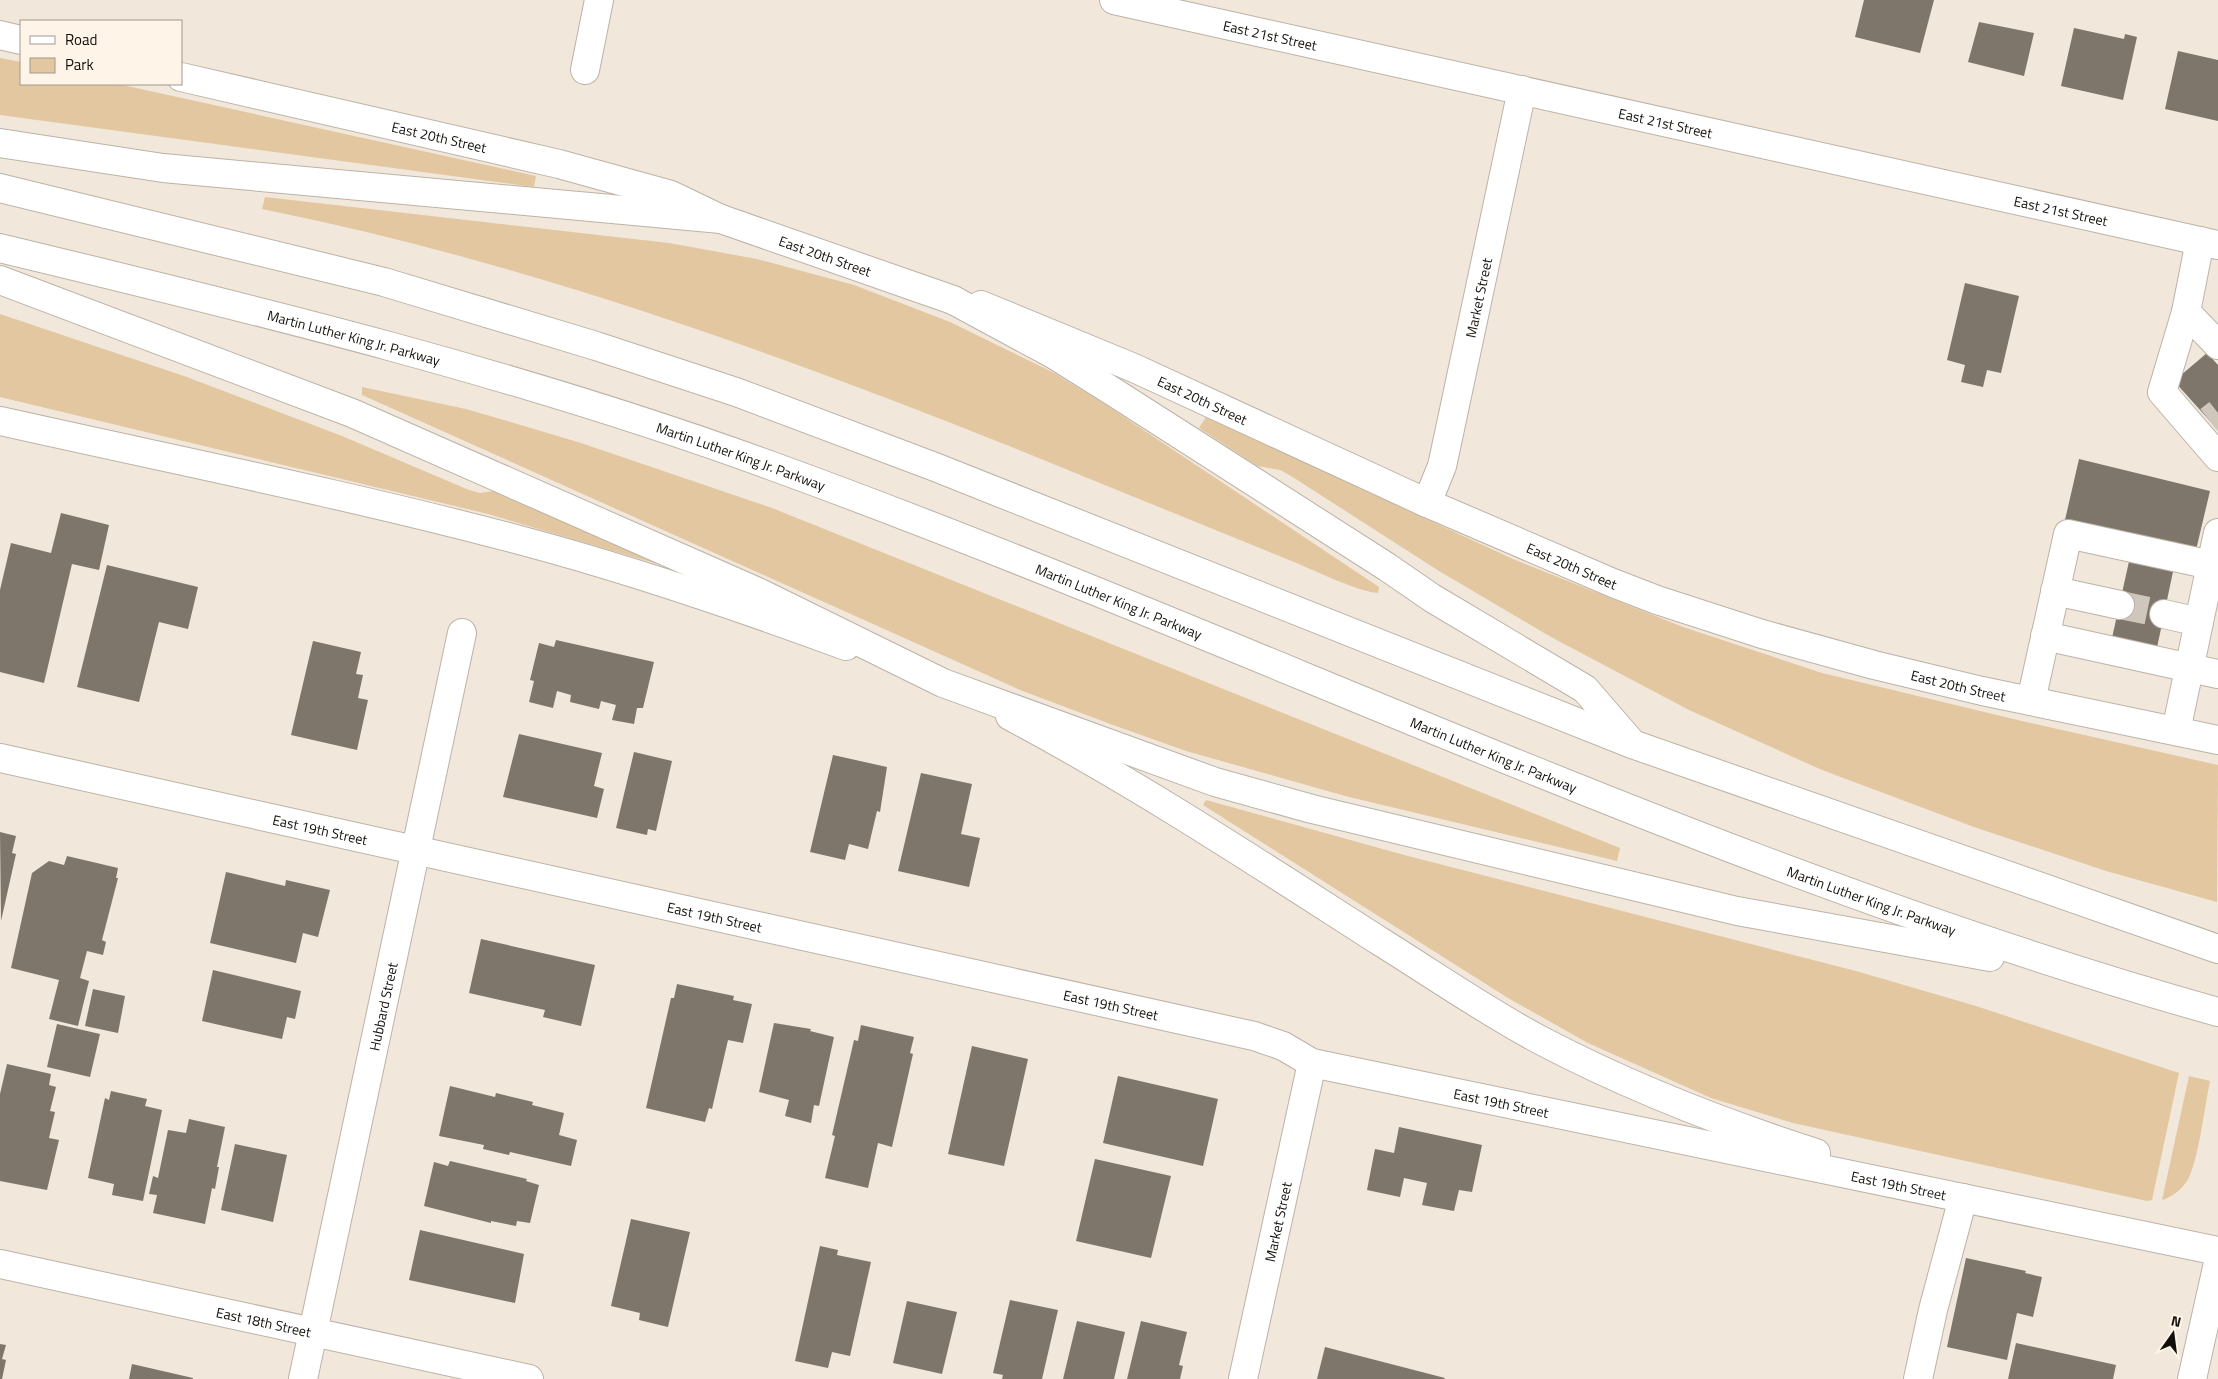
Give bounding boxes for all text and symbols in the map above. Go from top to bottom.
street label: East 21st Street [1221,14,1319,55]
legend [20,20,182,85]
text: Road [65,28,97,51]
text: Park [65,53,94,76]
street label: East 21st Street [1617,102,1715,143]
street label: East 20th Street [390,115,489,158]
street label: East 21st Street [2012,190,2110,231]
street label: East 20th Street [776,230,874,281]
street label: Market Street [1459,256,1497,340]
street label: Martin Luther King Jr. Parkway [265,304,443,370]
street label: East 20th Street [1154,370,1251,429]
street label: Martin Luther King Jr. Parkway [654,416,829,495]
street label: East 20th Street [1524,537,1620,594]
street label: Martin Luther King Jr. Parkway [1033,558,1206,644]
street label: East 20th Street [1909,664,2008,706]
street label: Martin Luther King Jr. Parkway [1407,711,1581,798]
street label: East 19th Street [271,808,370,850]
street label: Martin Luther King Jr. Parkway [1784,860,1959,940]
street label: East 19th Street [665,896,764,937]
street label: Hubbard Street [363,960,402,1053]
street label: East 19th Street [1062,984,1161,1025]
street label: East 19th Street [1452,1082,1551,1122]
street label: East 19th Street [1849,1165,1948,1205]
street label: Market Street [1258,1180,1296,1264]
street label: East 18th Street [214,1301,313,1342]
north arrow [2148,1309,2198,1359]
text: N [2169,1310,2184,1332]

